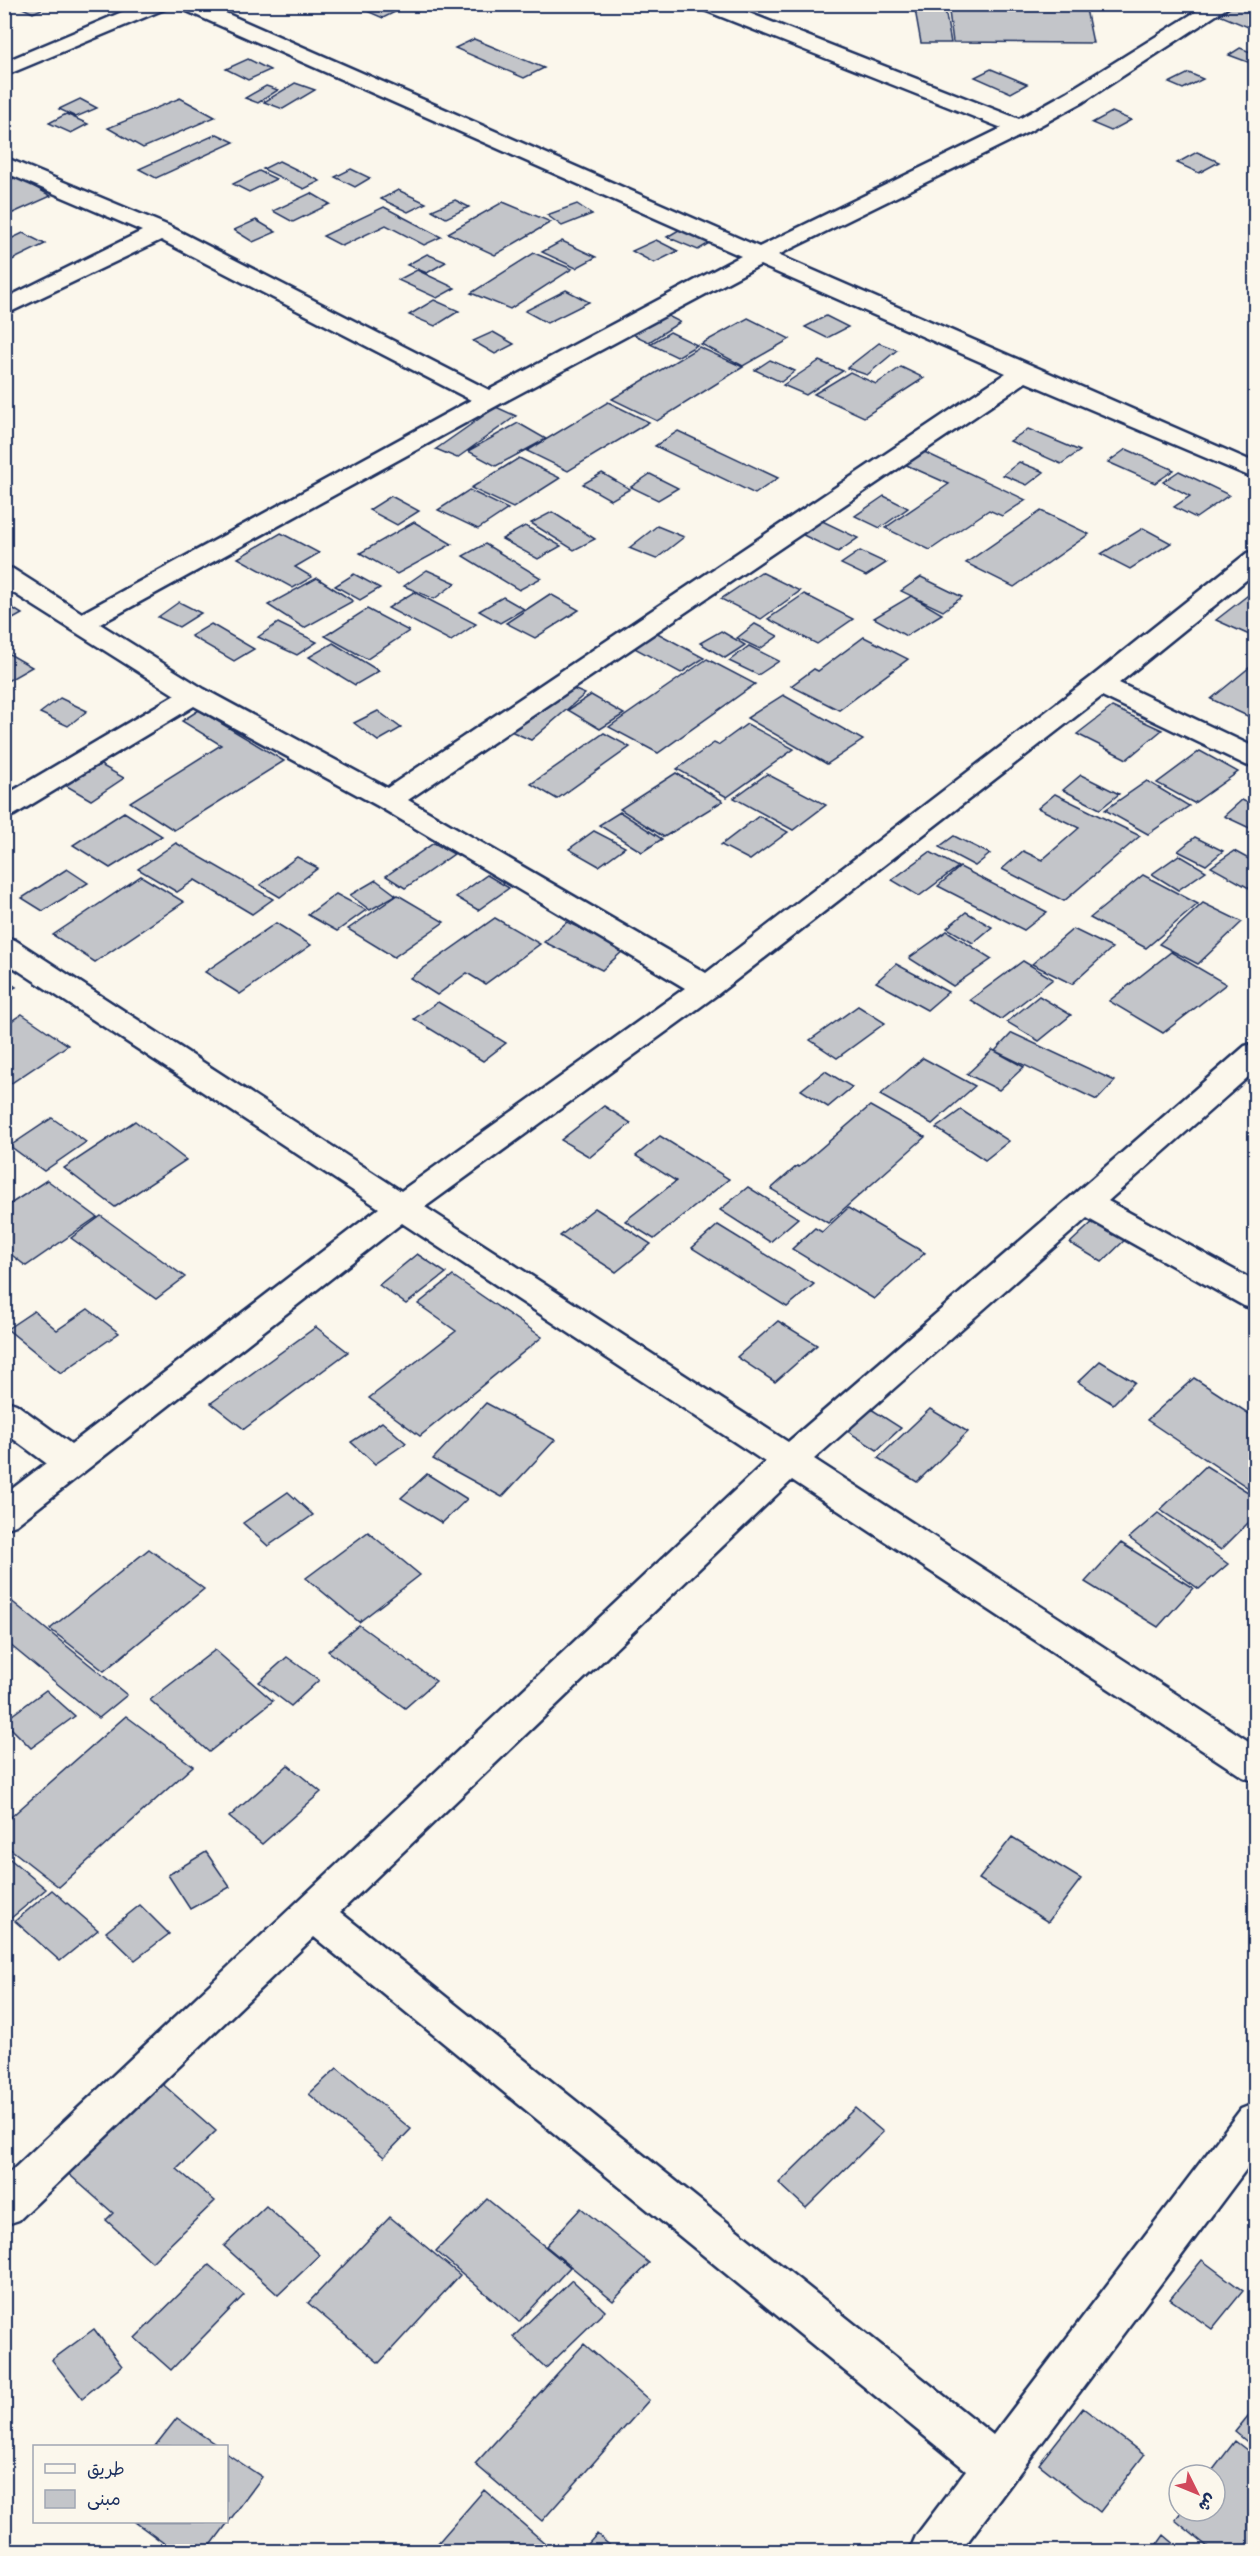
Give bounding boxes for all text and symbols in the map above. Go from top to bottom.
legend [33,2445,228,2523]
text: طريق [87,2458,125,2481]
north arrow [1167,2463,1227,2523]
text: مبنى [87,2488,121,2511]
text: ش [1194,2489,1221,2516]

